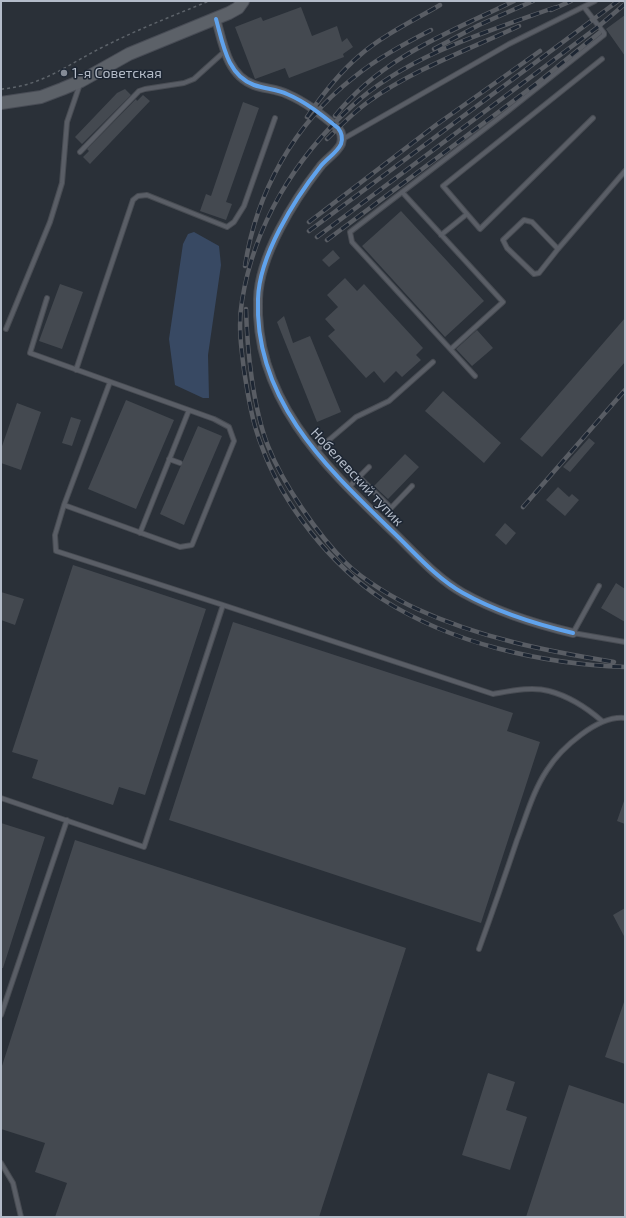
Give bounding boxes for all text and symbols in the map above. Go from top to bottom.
place label: 1-я Советская [72,65,162,81]
marker: 1-я Советская [59,68,69,78]
street label: Нобелевский тупик [307,424,407,530]

